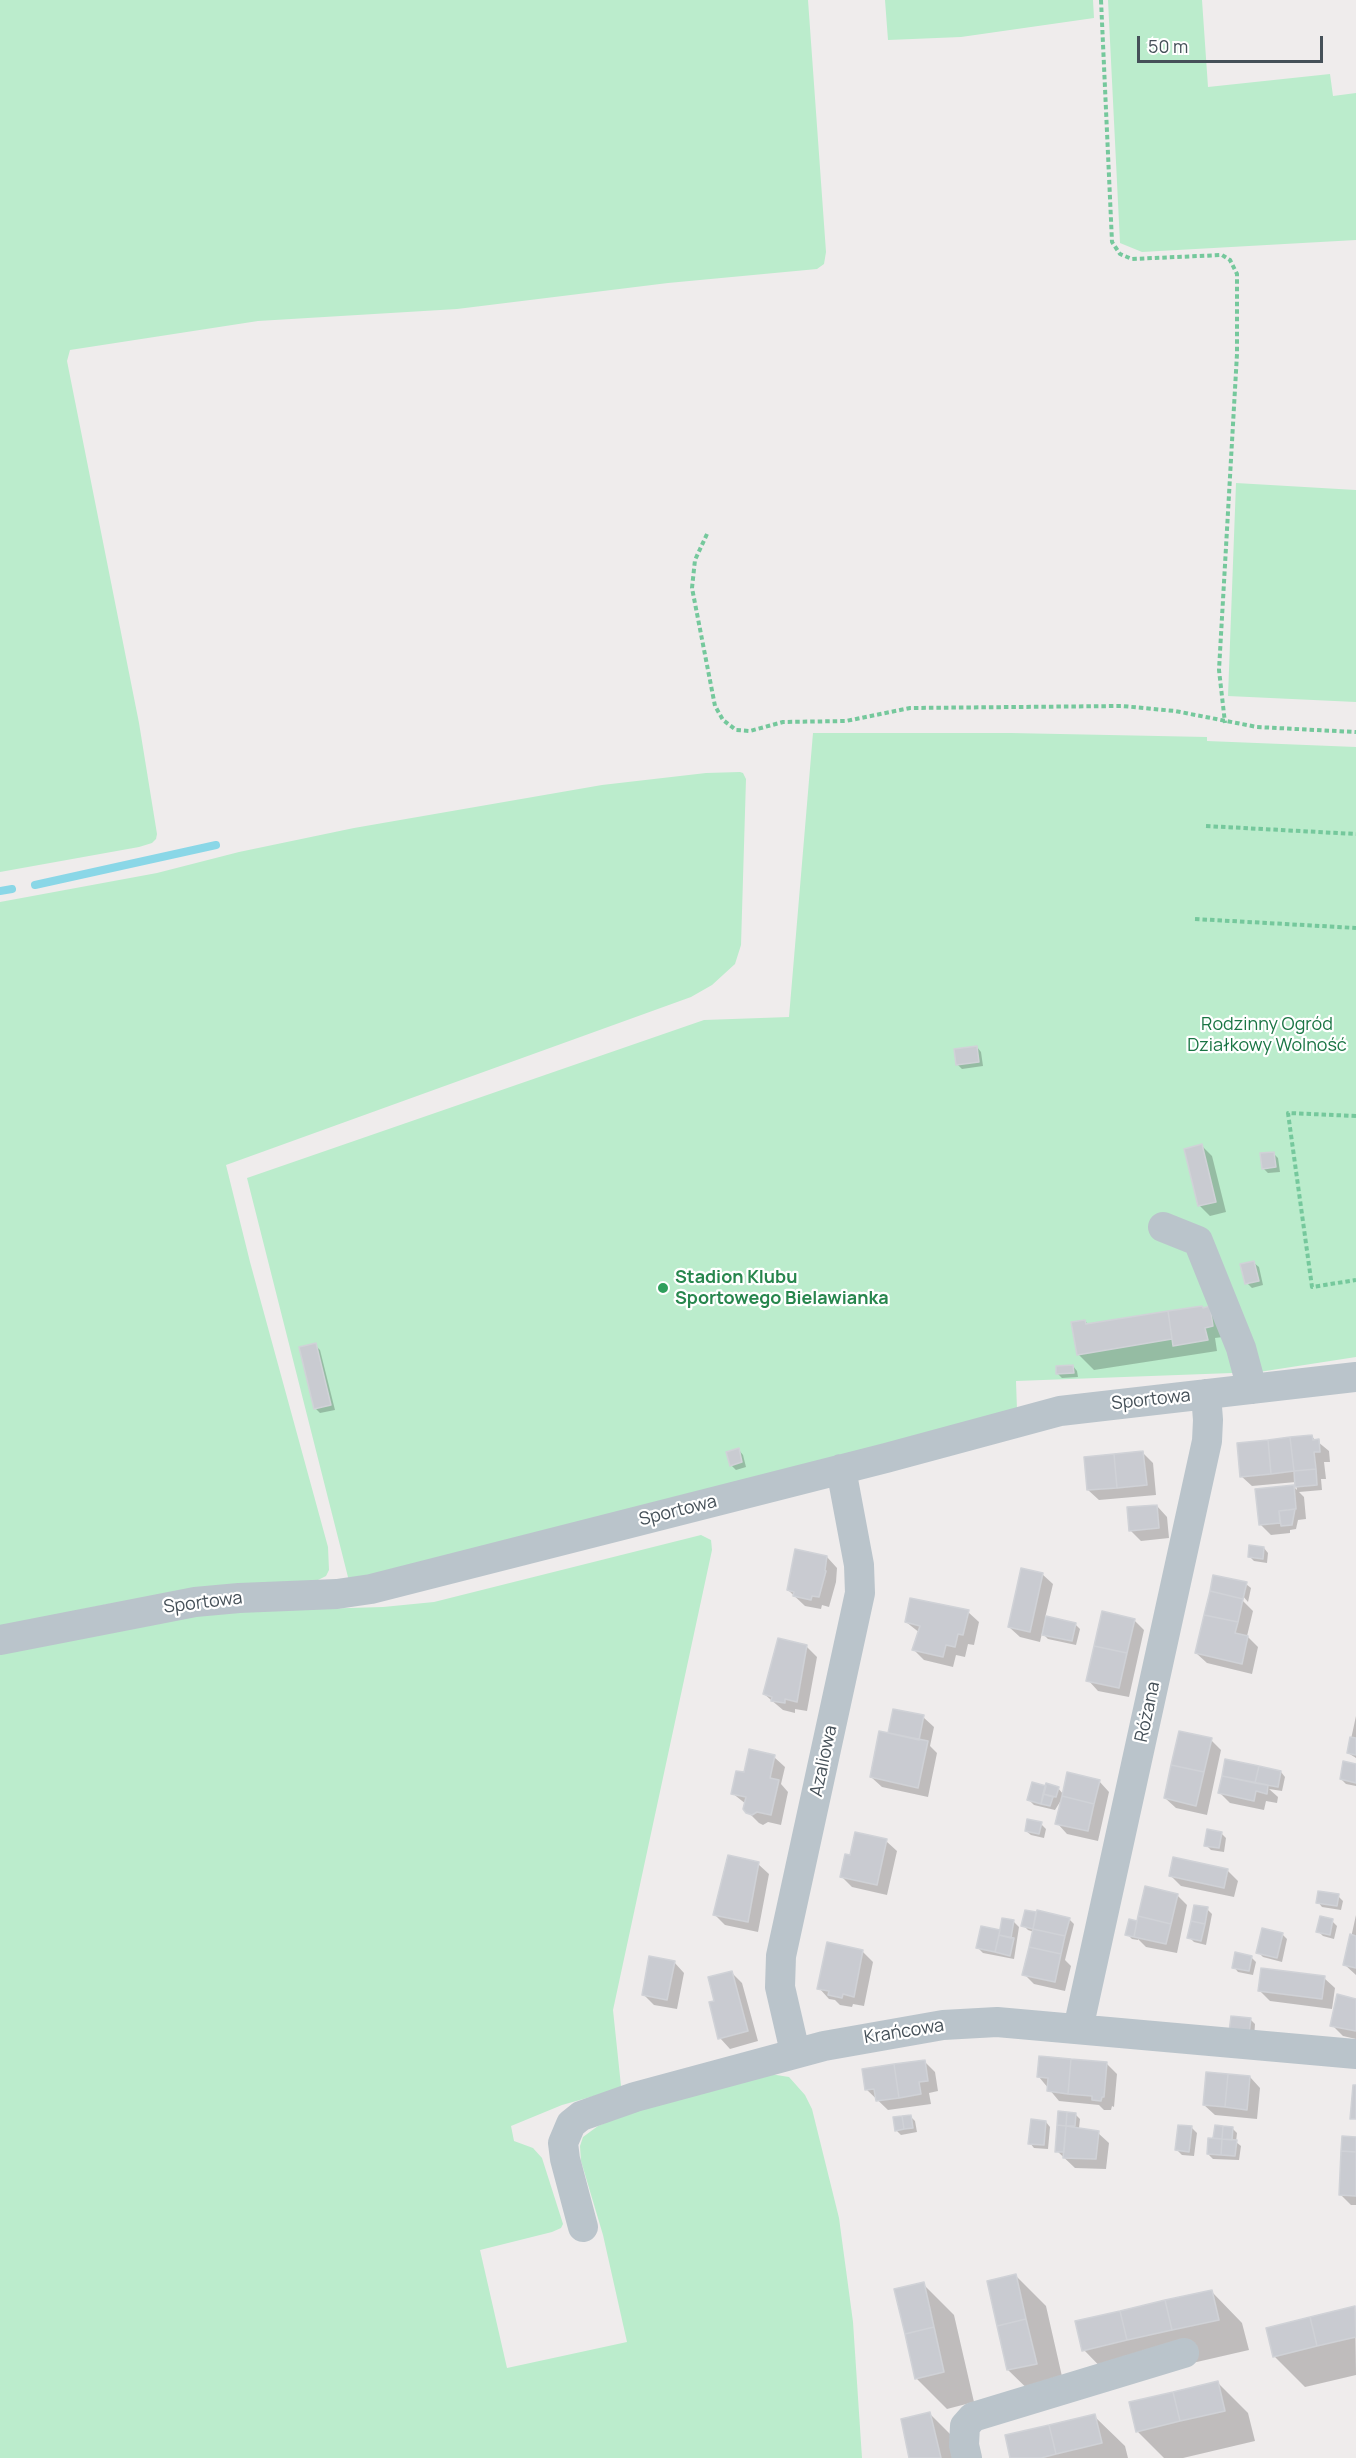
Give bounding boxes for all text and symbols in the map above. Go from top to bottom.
scale bar [1140,24,1326,62]
text: 50 m [1148,34,1188,58]
park label: Rodzinny Ogród Działkowy Wolność [1187,1014,1347,1056]
place label: Stadion Klubu Sportowego Bielawianka [675,1267,888,1310]
marker: Stadion Klubu Sportowego Bielawianka [656,1281,670,1295]
street label: Sportowa [1110,1385,1192,1415]
street label: Sportowa [637,1491,719,1531]
street label: Sportowa [162,1587,244,1619]
street label: Różana [1131,1680,1165,1744]
street label: Azaliowa [806,1723,842,1799]
street label: Krańcowa [862,2015,946,2049]

